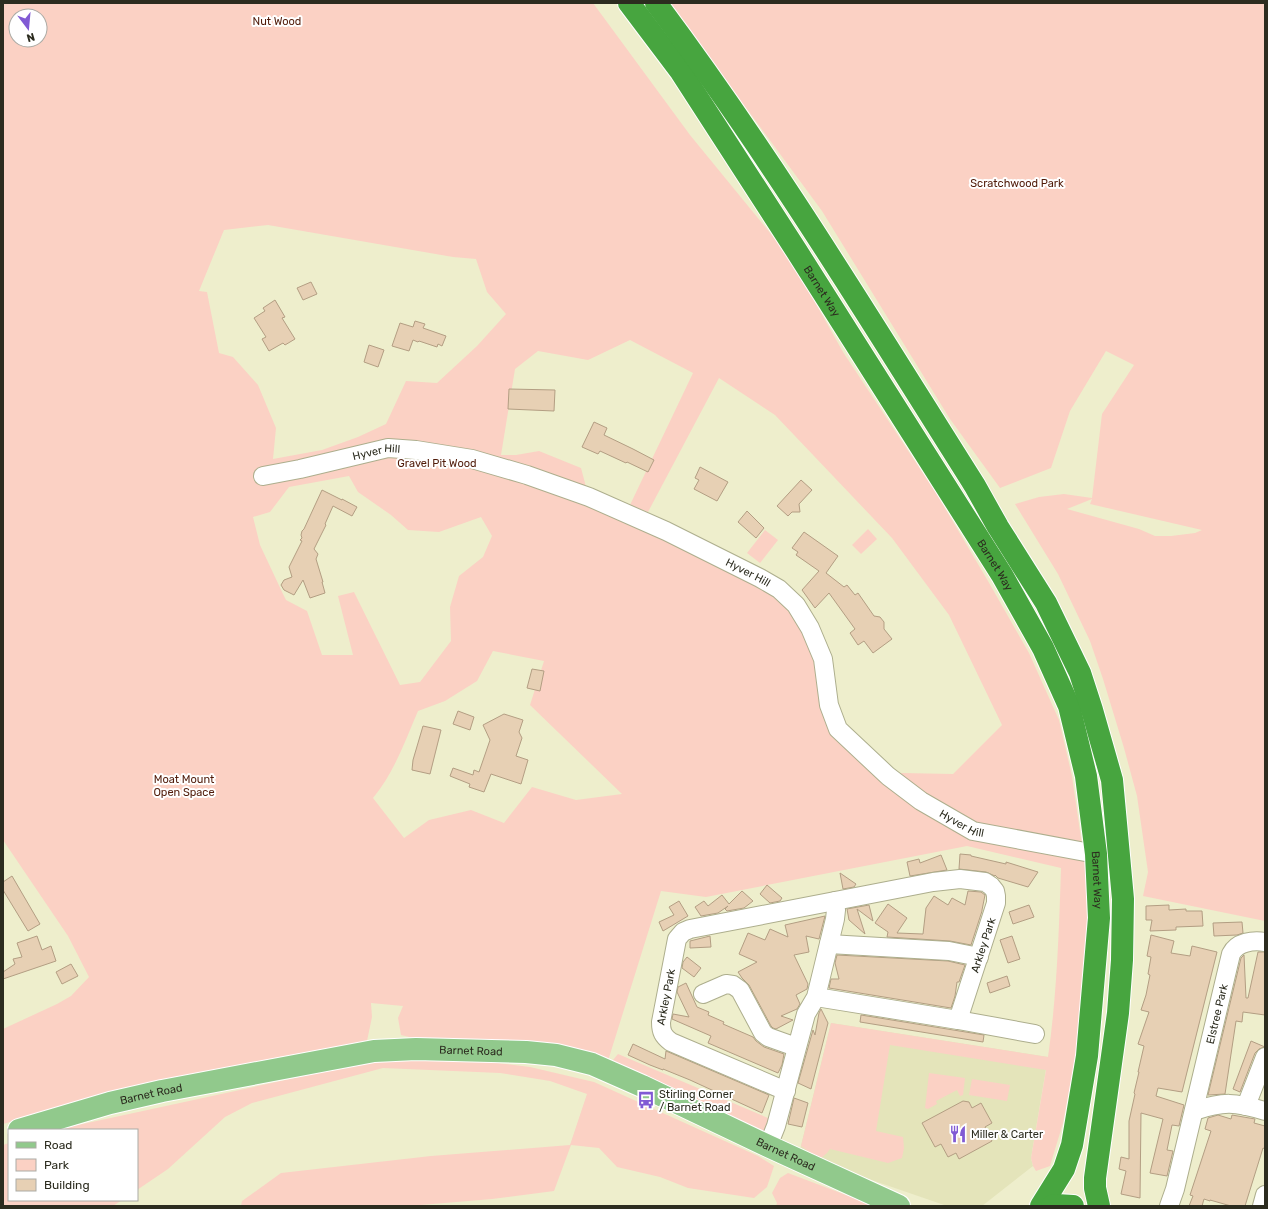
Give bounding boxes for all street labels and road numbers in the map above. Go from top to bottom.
street label: Barnet Way [801,263,843,319]
street label: Hyver Hill [351,442,401,463]
street label: Barnet Way [974,537,1015,593]
street label: Hyver Hill [723,556,773,590]
street label: Hyver Hill [937,807,985,840]
street label: Barnet Way [1089,851,1105,909]
street label: Arkley Park [968,916,999,974]
street label: Arkley Park [655,967,678,1026]
street label: Elstree Park [1204,982,1231,1045]
street label: Barnet Road [439,1044,503,1058]
street label: Barnet Road [119,1081,183,1108]
street label: Barnet Road [754,1135,817,1174]

